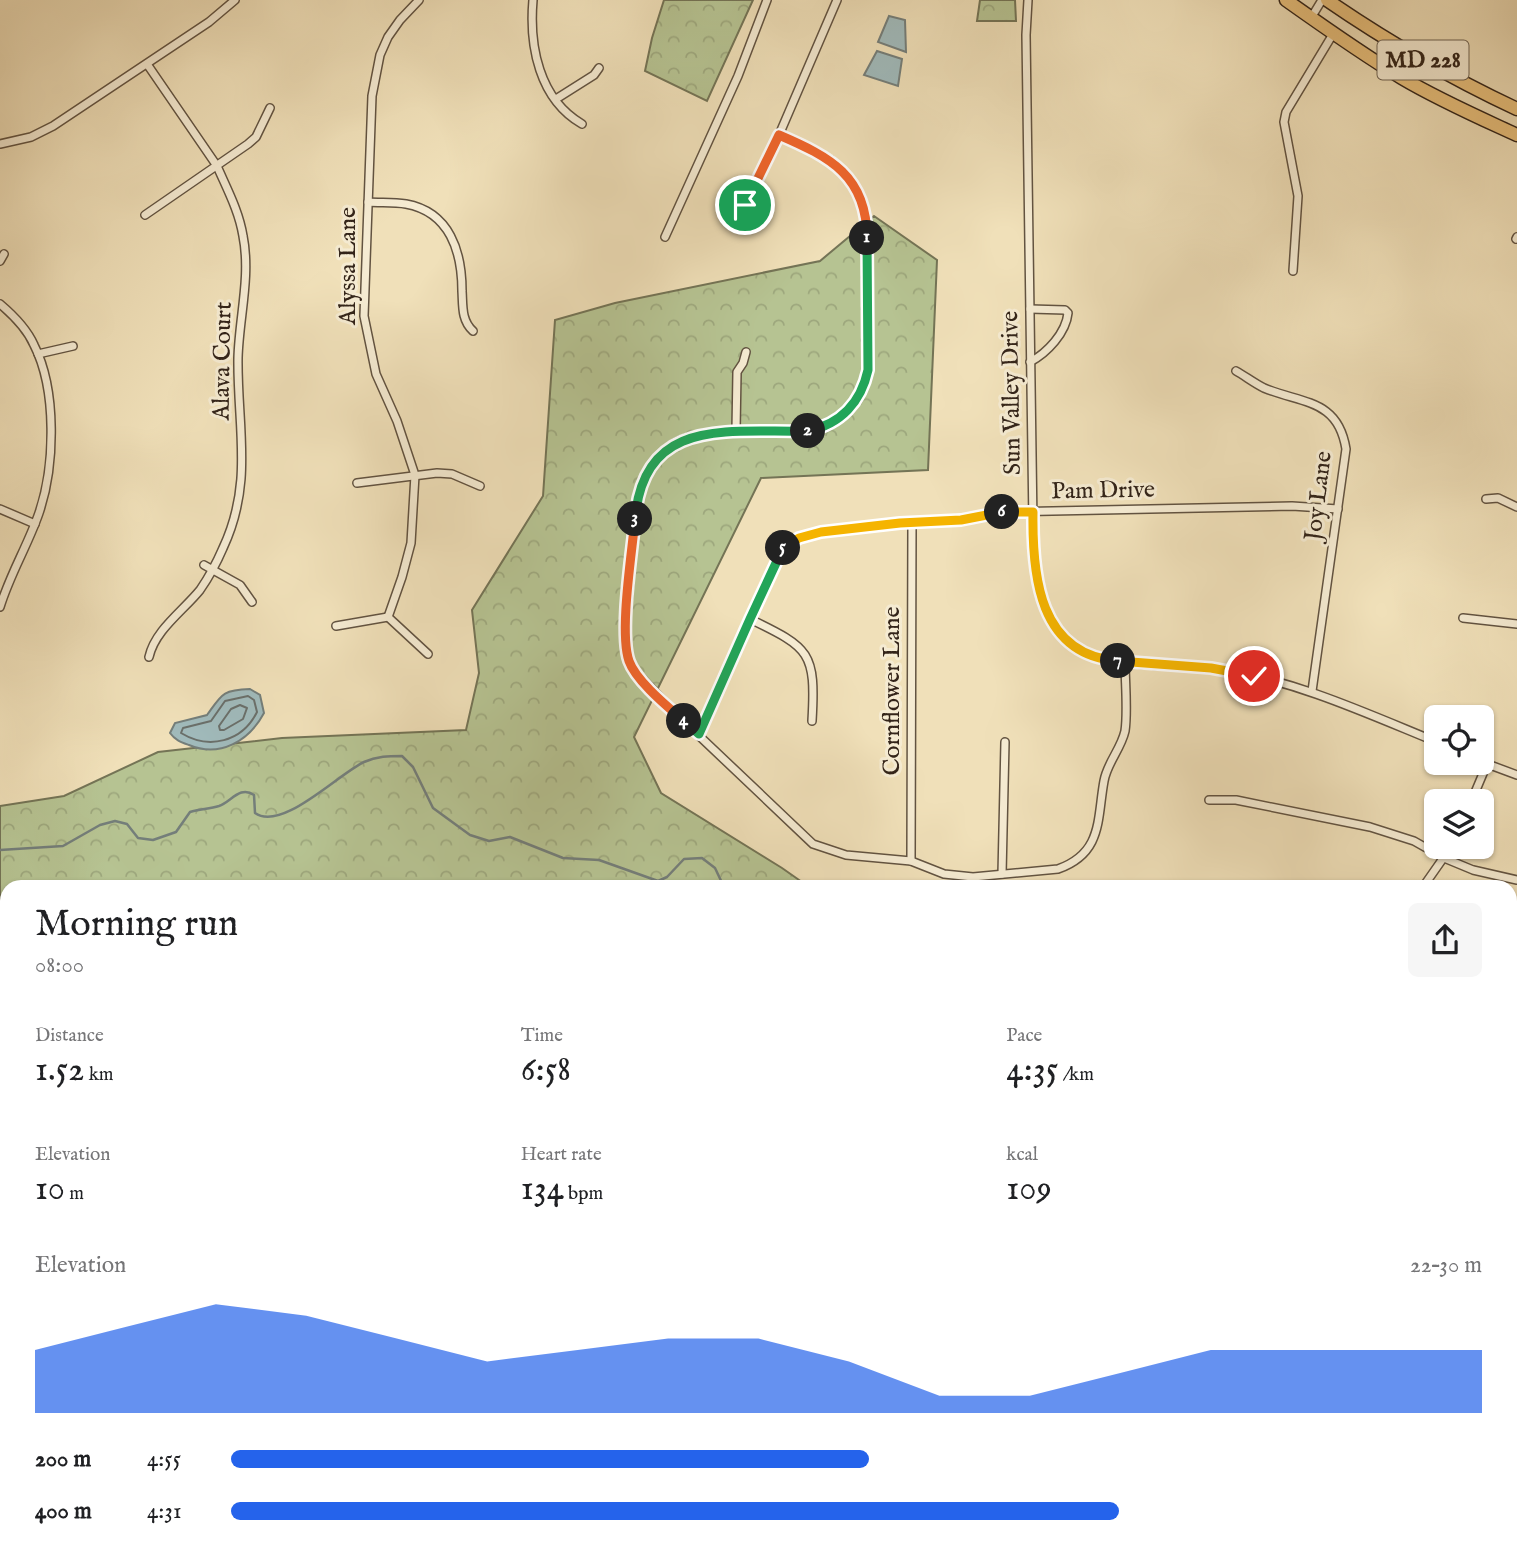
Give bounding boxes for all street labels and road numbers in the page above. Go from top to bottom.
road number: MD 228 [1378,40,1468,80]
street label: Alyssa Lane [333,207,364,326]
street label: Alava Court [206,301,240,422]
street label: Sun Valley Drive [995,311,1029,475]
street label: Joy Lane [1298,449,1340,546]
street label: Pam Drive [1051,475,1155,507]
street label: Cornflower Lane [877,606,908,776]

